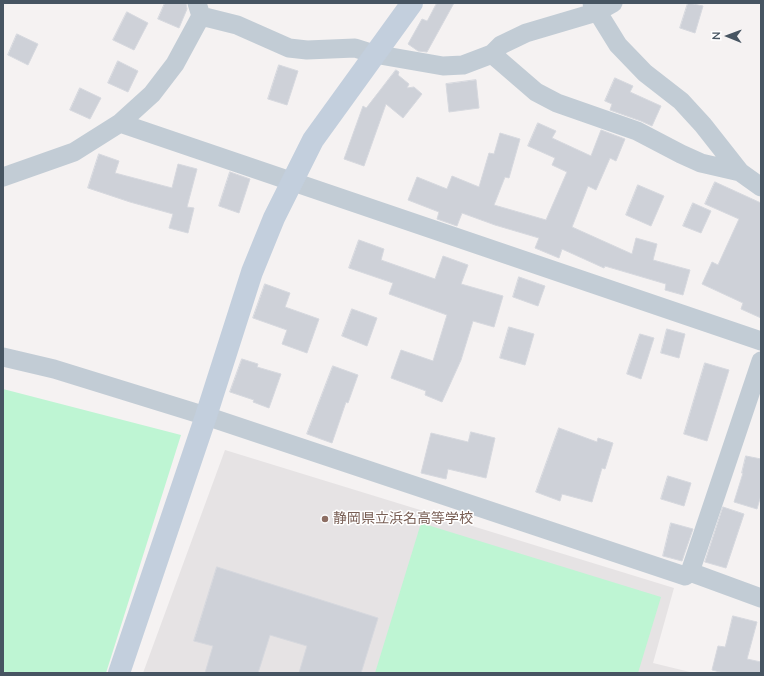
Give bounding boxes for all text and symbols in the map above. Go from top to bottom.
north arrow [708,16,748,56]
text: N [709,32,723,40]
place label: 静岡県立浜名高等学校 [333,511,473,527]
marker: 静岡県立浜名高等学校 [320,514,330,524]

